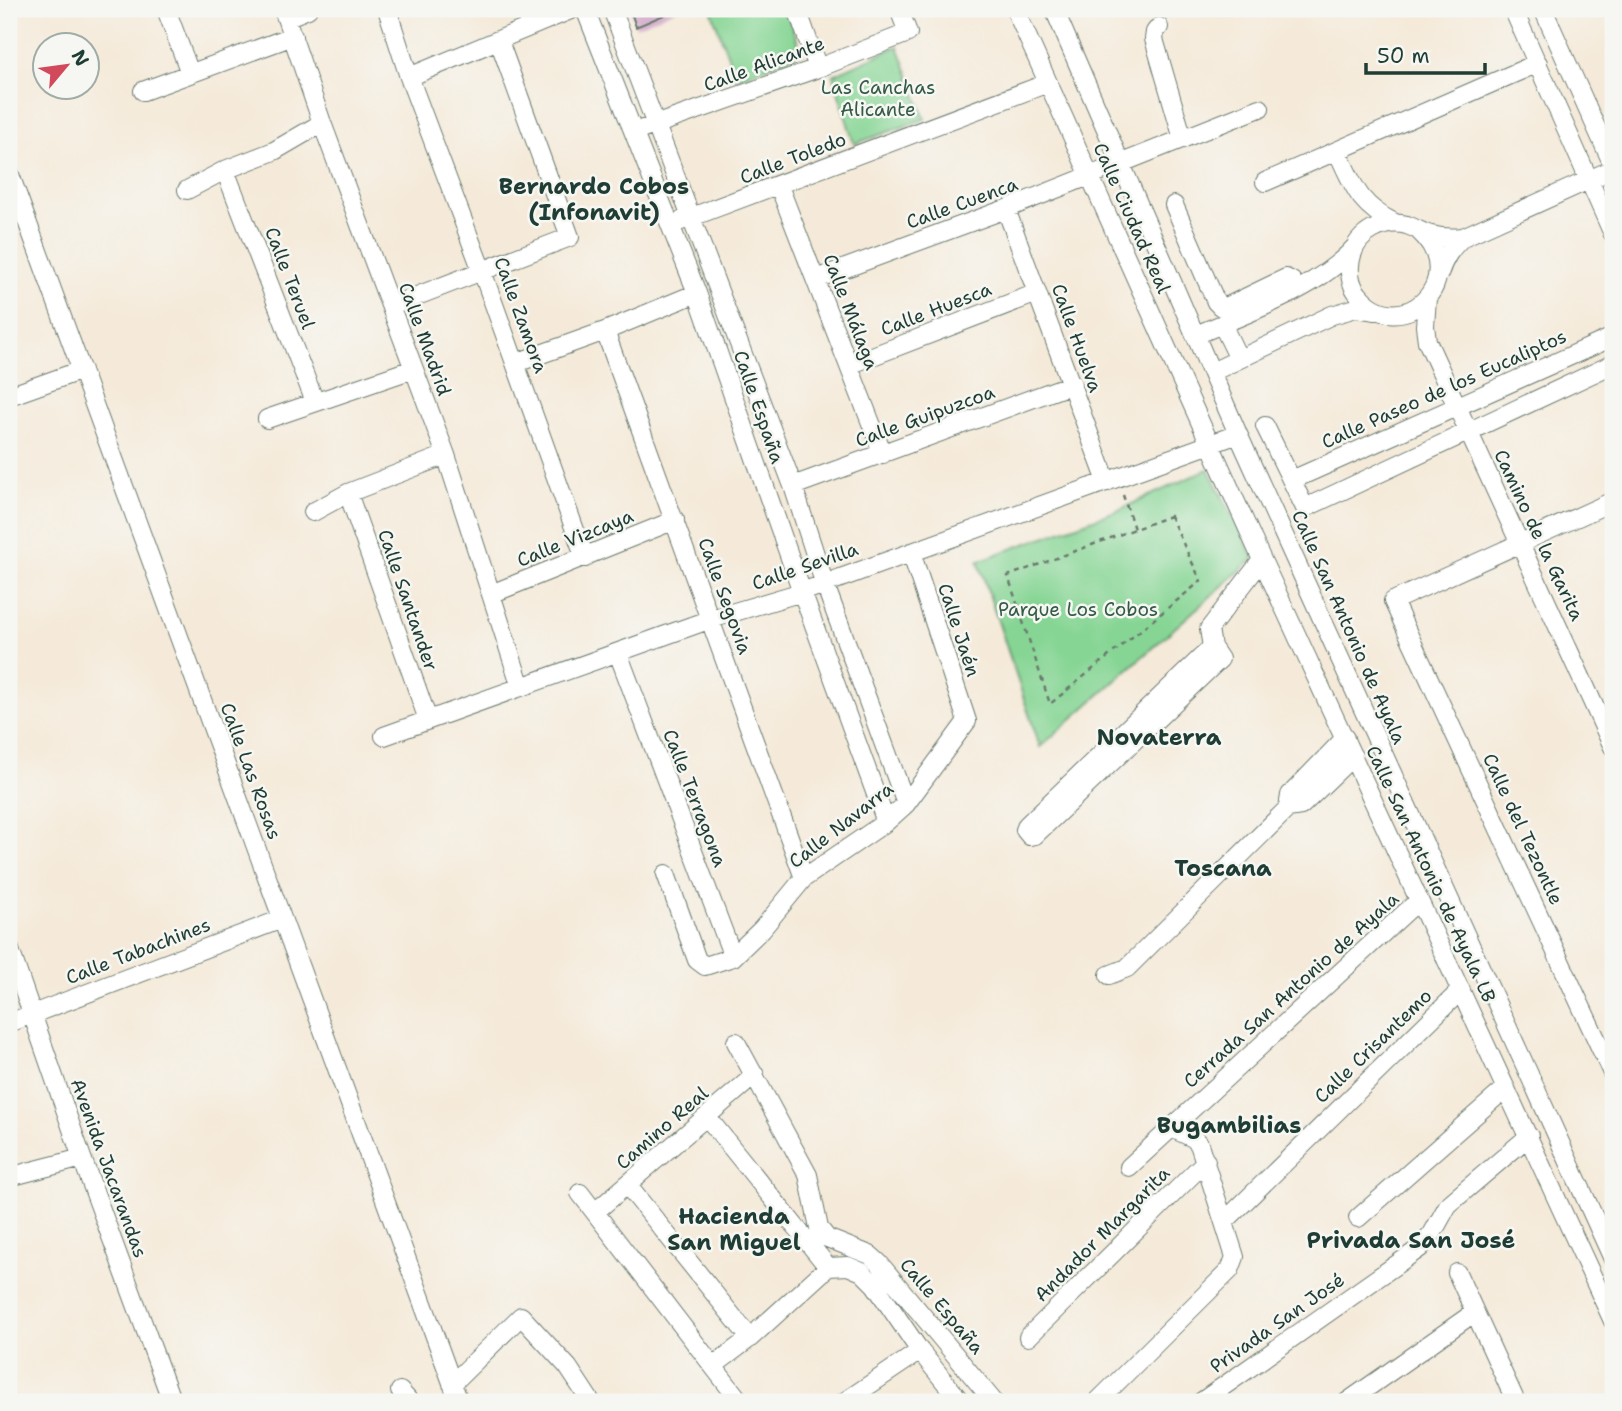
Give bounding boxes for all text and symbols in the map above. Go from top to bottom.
street label: Calle Alicante [700,31,828,97]
north arrow [32,32,102,102]
scale bar [1366,32,1486,76]
text: 50 m [1377,42,1430,70]
text: N [66,45,95,71]
park label: Las Canchas Alicante [821,75,935,122]
street label: Calle Toledo [736,126,850,190]
street label: Calle Ciudad Real [1088,139,1177,297]
district label: Bernardo Cobos (Infonavit) [499,171,689,227]
street label: Calle Cuenca [903,171,1021,235]
street label: Calle Teruel [259,224,321,333]
street label: Calle Málaga [817,250,885,374]
street label: Calle Zamora [488,254,554,377]
street label: Calle Huesca [877,276,995,342]
street label: Calle Madrid [393,279,457,399]
street label: Calle Huelva [1046,280,1108,396]
street label: Calle Paseo de los Eucaliptos [1318,324,1570,454]
street label: Calle España [728,347,790,467]
street label: Calle Guipuzcoa [852,379,998,453]
street label: Camino de la Garita [1488,445,1590,625]
street label: Calle Vizcaya [513,503,637,573]
street label: Calle San Antonio de Ayala [1286,506,1412,748]
street label: Calle Santander [372,526,444,674]
street label: Calle Segovia [692,534,758,658]
street label: Calle Sevilla [749,536,862,596]
street label: Calle Jaén [932,580,986,680]
park label: Parque Los Cobos [998,597,1158,622]
street label: Calle Las Rosas [215,699,287,843]
district label: Novaterra [1097,722,1222,752]
street label: Calle Terragona [657,726,733,871]
street label: Calle San Antonio de Ayala LB [1360,741,1502,1007]
street label: Calle del Tezontle [1477,749,1569,909]
street label: Calle Navarra [784,776,899,874]
district label: Toscana [1174,853,1272,883]
street label: Cerrada San Antonio de Ayala [1178,886,1404,1094]
street label: Calle Tabachines [62,912,214,990]
street label: Calle Crisantemo [1309,983,1437,1109]
street label: Avenida Jacarandas [65,1075,153,1261]
street label: Camino Real [610,1081,714,1175]
district label: Bugambilias [1157,1110,1301,1140]
street label: Andador Margarita [1029,1161,1175,1307]
district label: Hacienda San Miguel [667,1201,801,1257]
district label: Privada San José [1307,1225,1515,1255]
street label: Calle España [894,1253,990,1359]
street label: Privada San José [1205,1267,1349,1379]

